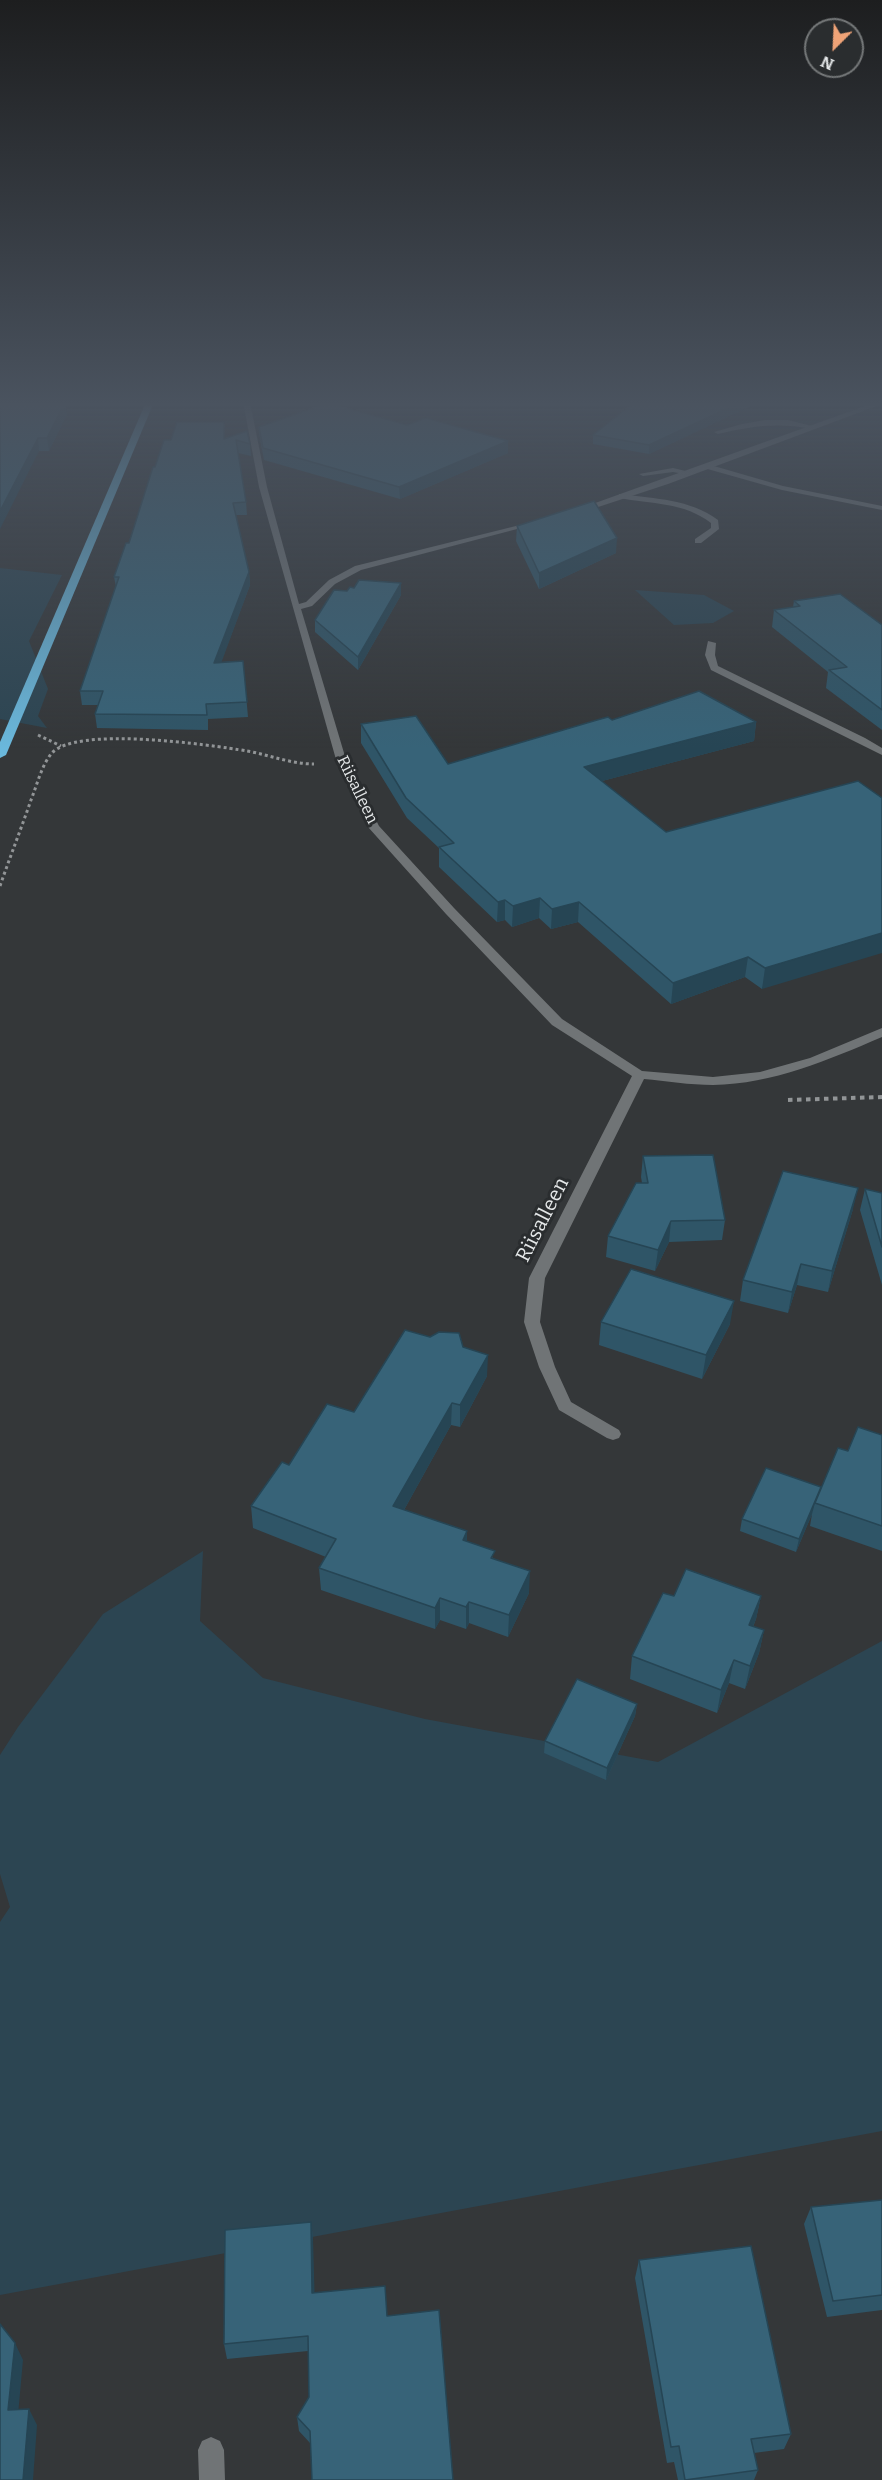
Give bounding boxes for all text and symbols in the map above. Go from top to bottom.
north arrow [804,18,864,78]
text: N [818,52,837,74]
street label: Riisalleen [332,753,382,827]
street label: Riisalleen [512,1174,574,1266]

